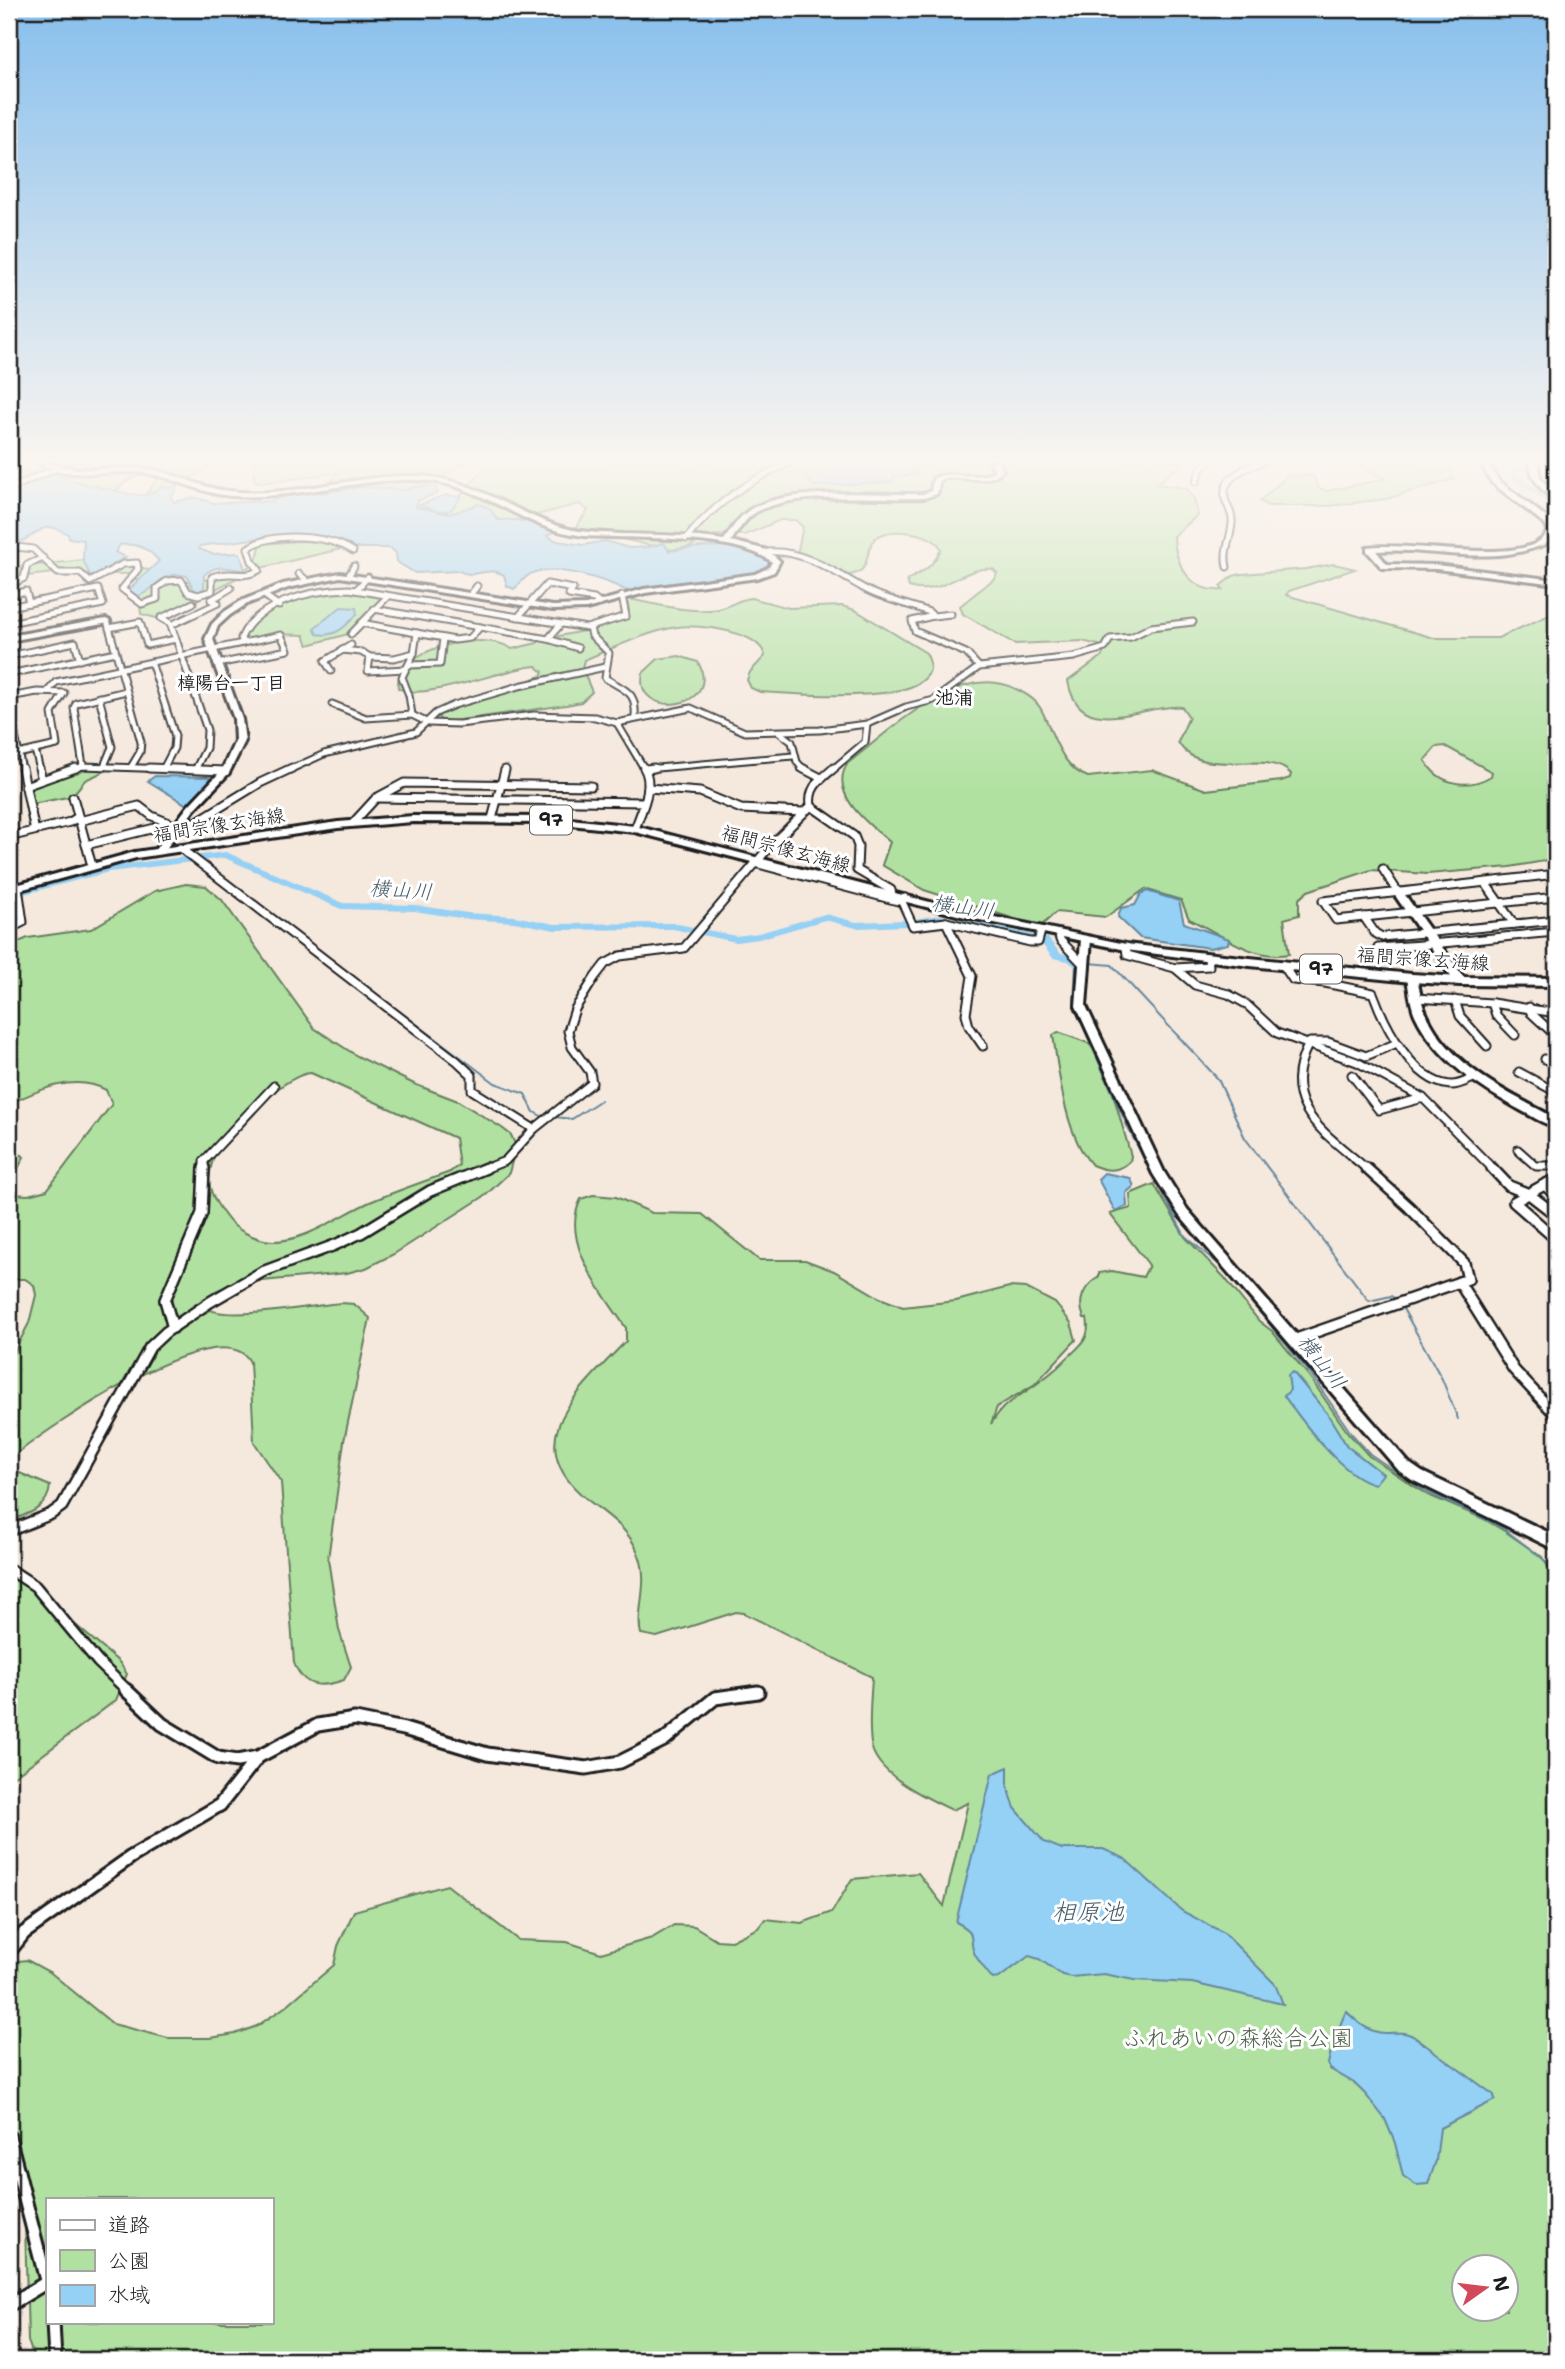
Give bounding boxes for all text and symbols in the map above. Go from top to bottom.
district label: 樟陽台一丁目 [177,671,285,695]
district label: 池浦 [935,685,973,710]
street label: 福間宗像玄海線 [151,802,287,848]
road number: 97 [530,806,572,834]
street label: 福間宗像玄海線 [719,820,853,878]
water label: 横山川 [369,874,433,906]
water label: 横山川 [930,889,996,925]
street label: 福間宗像玄海線 [1356,942,1490,976]
road number: 97 [1300,954,1342,984]
water label: 横山川 [1292,1329,1352,1395]
water label: 相原池 [1052,1896,1125,1928]
park label: ふれあいの森総合公園 [1123,2023,1353,2053]
legend [46,2198,273,2324]
text: 道路 [108,2211,150,2239]
text: 公園 [108,2247,150,2275]
north arrow [1450,2254,1520,2324]
text: N [1487,2274,1515,2294]
text: 水域 [108,2281,150,2309]

